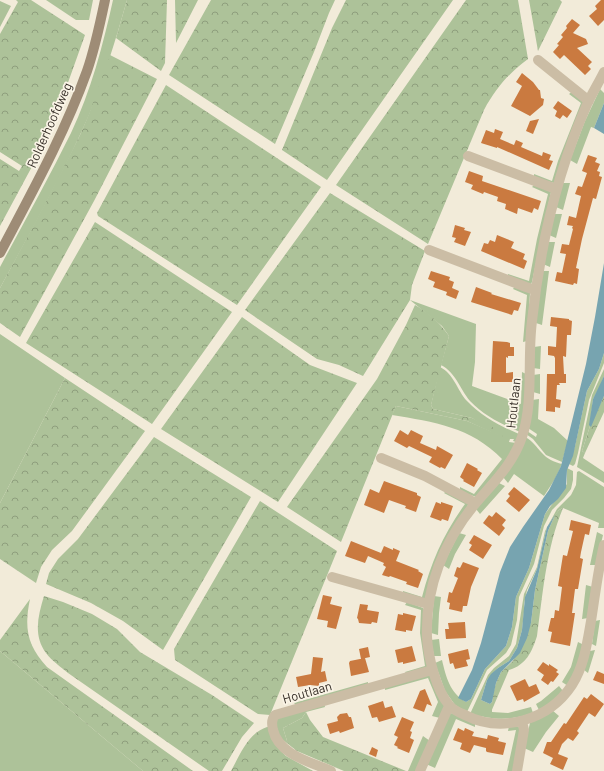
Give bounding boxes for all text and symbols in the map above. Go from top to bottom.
street label: Rolderhoofdweg [23,80,75,170]
street label: Houtlaan [502,377,524,429]
street label: Houtlaan [280,677,334,707]

